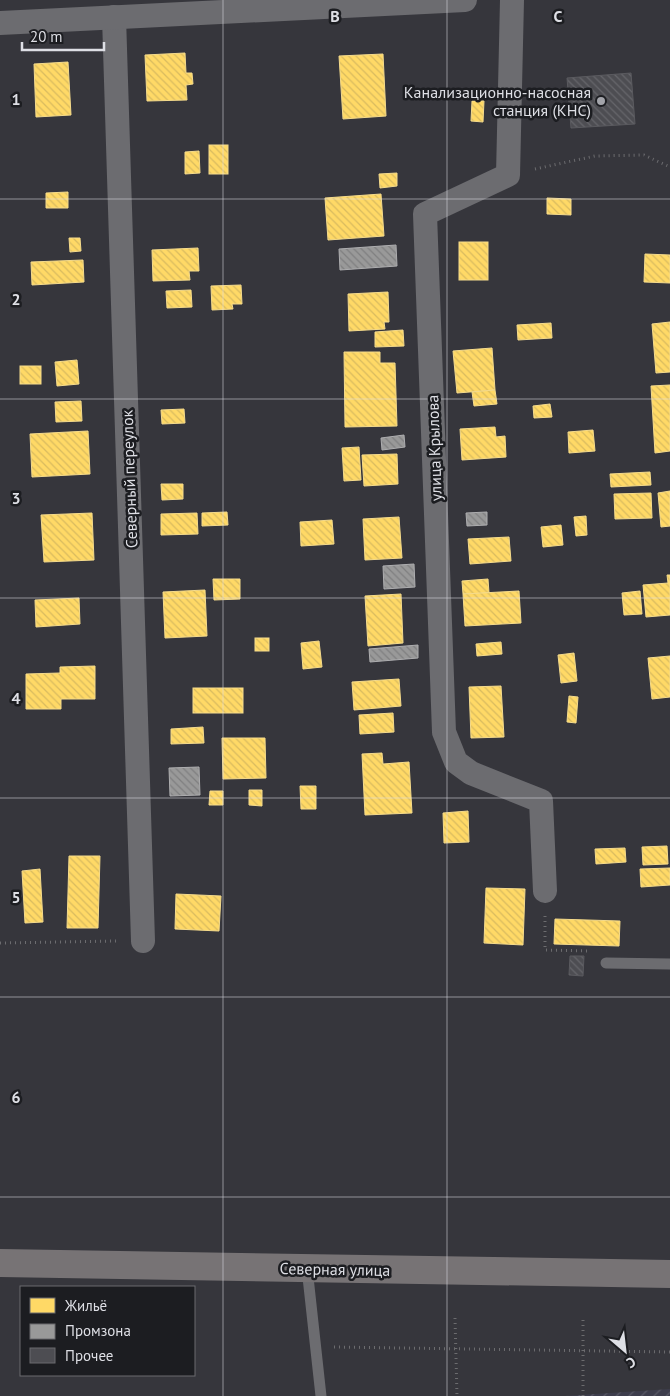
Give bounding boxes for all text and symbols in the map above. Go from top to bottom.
text: B [330,6,340,26]
text: C [554,6,563,26]
scale bar [22,20,105,52]
text: 20 m [30,27,63,46]
place label: Канализационно-насосная станция (КНС) [404,82,591,120]
text: 1 [11,89,21,109]
marker: Канализационно-насосная станция (КНС) [595,95,607,107]
text: 2 [11,289,21,309]
street label: улица Крылова [422,394,446,502]
street label: Северный переулок [117,409,141,549]
text: 3 [11,488,21,508]
text: 4 [11,688,21,708]
text: 5 [11,887,21,907]
text: 6 [11,1087,21,1107]
street label: Северная улица [280,1258,390,1280]
legend [20,1286,195,1376]
text: Жильё [64,1296,107,1315]
text: Промзона [65,1321,131,1340]
north arrow [600,1326,650,1376]
text: Прочее [65,1346,113,1365]
text: С [623,1353,639,1372]

